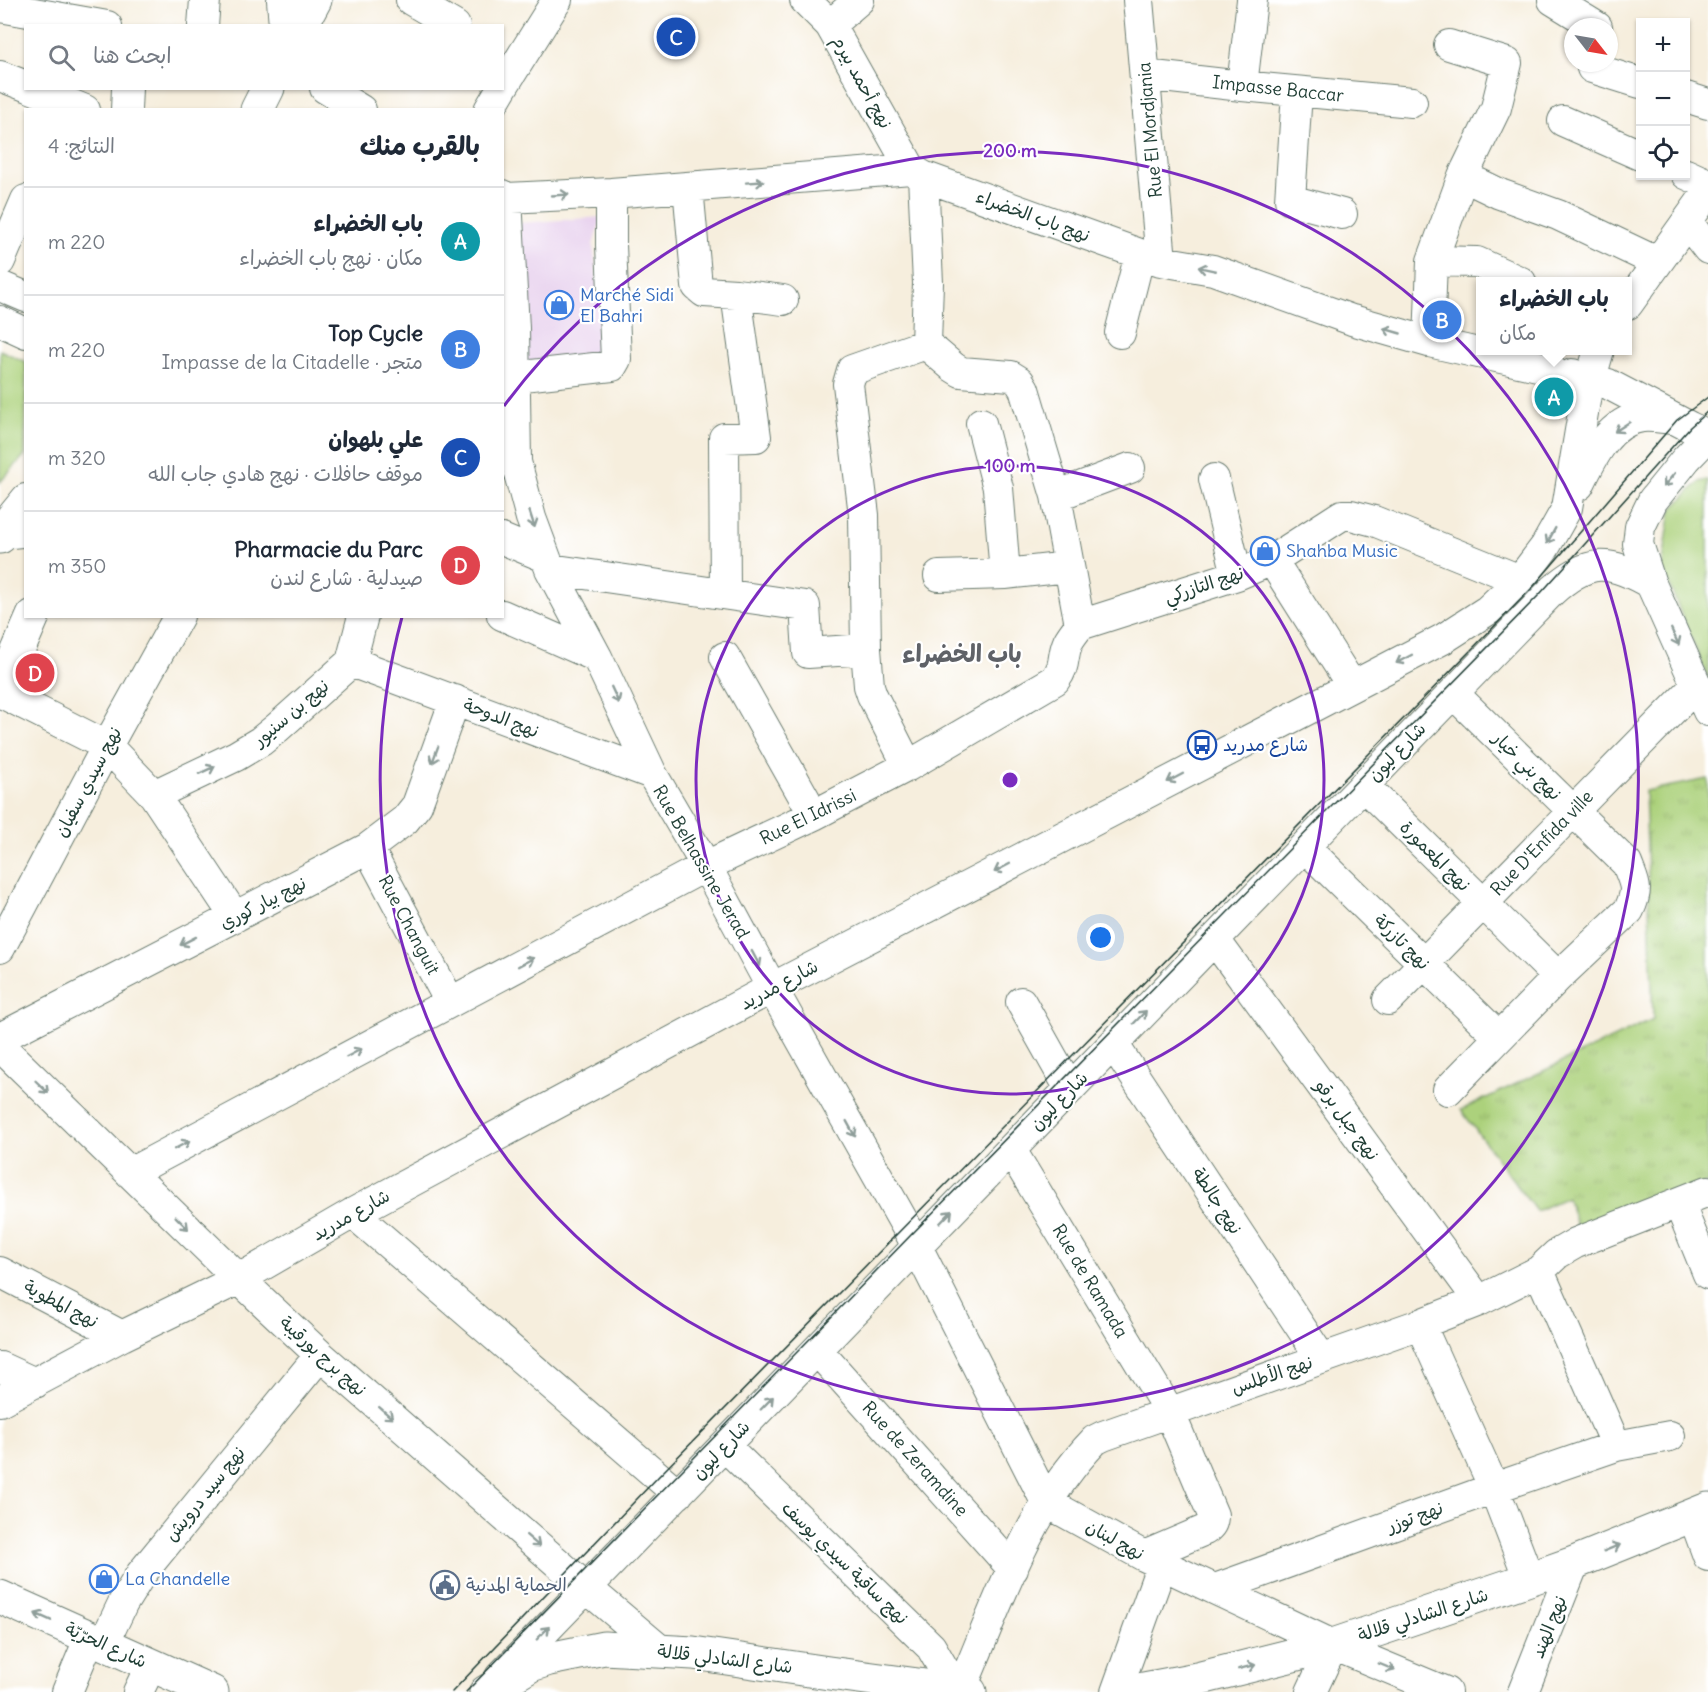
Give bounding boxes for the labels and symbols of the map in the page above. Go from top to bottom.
pin: C [656,15,696,60]
north arrow [1564,18,1618,72]
street label: نهج أحمد بيرم [825,31,898,134]
street label: Rue El Mordjania [1132,61,1167,199]
street label: Impasse Baccar [1211,70,1346,107]
text: 200 m [983,139,1037,162]
one-way arrow [744,176,764,187]
street label: نهج باب الخضراء [973,184,1093,248]
one-way arrow [550,190,570,201]
one-way arrow [1198,263,1217,275]
place label: Marché Sidi El Bahri [580,283,674,327]
shop icon: Marché Sidi El Bahri [543,289,575,321]
pin: B [1422,298,1462,342]
one-way arrow [1383,325,1402,336]
pin: A [1534,374,1574,420]
one-way arrow [1613,420,1630,433]
text: 100 m [985,454,1036,477]
one-way arrow [1662,472,1676,487]
one-way arrow [527,509,538,528]
one-way arrow [1545,527,1557,544]
shop icon: Shahba Music [1249,535,1281,567]
place label: Shahba Music [1286,539,1398,562]
street label: نهج التازركي [1161,561,1248,613]
one-way arrow [1670,628,1682,646]
district label: باب الخضراء [902,638,1022,668]
pin: D [15,650,54,696]
one-way arrow [1396,653,1413,665]
street label: نهج بن سنيور [246,674,334,753]
one-way arrow [609,685,621,703]
street label: نهج الدوحة [460,693,542,743]
street label: شارع ليون [1363,717,1431,787]
street label: نهج سيدي سفيان [49,723,128,842]
street label: نهج بني خيار [1483,725,1567,808]
bus stop icon: شارع مدريد [1186,729,1218,761]
place label: شارع مدريد [1223,733,1308,757]
one-way arrow [428,745,439,764]
one-way arrow [197,764,215,776]
centre of rings [1000,770,1020,790]
one-way arrow [1167,773,1185,784]
street label: Rue Belhassine Jerad [648,781,755,943]
street label: Rue El Idrissi [756,783,860,850]
street label: Rue D'Enfida ville [1485,785,1598,900]
street label: نهج المعمورة [1394,815,1476,897]
one-way arrow [994,863,1012,875]
street label: نهج بيار كوري [216,871,311,936]
street label: Rue Changuit [374,871,445,978]
street label: نهج تازركة [1369,909,1435,975]
your location [1086,923,1115,952]
one-way arrow [180,935,197,947]
one-way arrow [750,950,762,967]
street label: شارع مدريد [736,954,822,1016]
one-way arrow [517,956,535,967]
one-way arrow [1133,1010,1147,1025]
one-way arrow [345,1047,363,1059]
street label: شارع ليون [1025,1066,1093,1136]
street label: نهج جبل برقو [1309,1074,1385,1165]
one-way arrow [34,1080,49,1094]
one-way arrow [845,1120,857,1137]
one-way arrow [173,1139,190,1151]
street label: نهج جالطة [1186,1163,1248,1239]
street label: شارع مدريد [308,1184,394,1246]
one-way arrow [939,1210,953,1225]
one-way arrow [174,1216,189,1230]
street label: Rue de Ramada [1047,1220,1133,1342]
street label: نهج المطوية [20,1274,102,1334]
street label: نهج برج بورقيبة [274,1311,372,1401]
street label: نهج الأطلس [1228,1350,1316,1400]
one-way arrow [759,1395,774,1410]
street label: Rue de Zeramdine [857,1396,973,1521]
one-way arrow [378,1406,394,1419]
street label: شارع ليون [687,1415,755,1485]
street label: نهج سيد درويش [159,1442,251,1546]
street label: نهج ساقية سيدي يوسف [776,1496,914,1631]
street label: نهج توزر [1382,1496,1446,1539]
street label: نهج لبنان [1082,1514,1148,1566]
one-way arrow [525,1534,540,1548]
one-way arrow [1602,1542,1621,1553]
shop icon: La Chandelle [88,1563,120,1595]
place label: La Chandelle [125,1567,230,1590]
public building icon: الحماية المدنية [429,1569,461,1601]
place label: الحماية المدنية [466,1573,567,1596]
street label: شارع الشادلي قلالة [1355,1583,1493,1651]
street label: نهج الهند [1526,1592,1572,1662]
one-way arrow [35,1610,53,1622]
street label: شارع الحرّيّة [61,1616,151,1674]
one-way arrow [536,1626,551,1641]
street label: شارع الشادلي قلالة [656,1639,794,1683]
one-way arrow [1237,1660,1256,1672]
one-way arrow [1377,1662,1395,1673]

